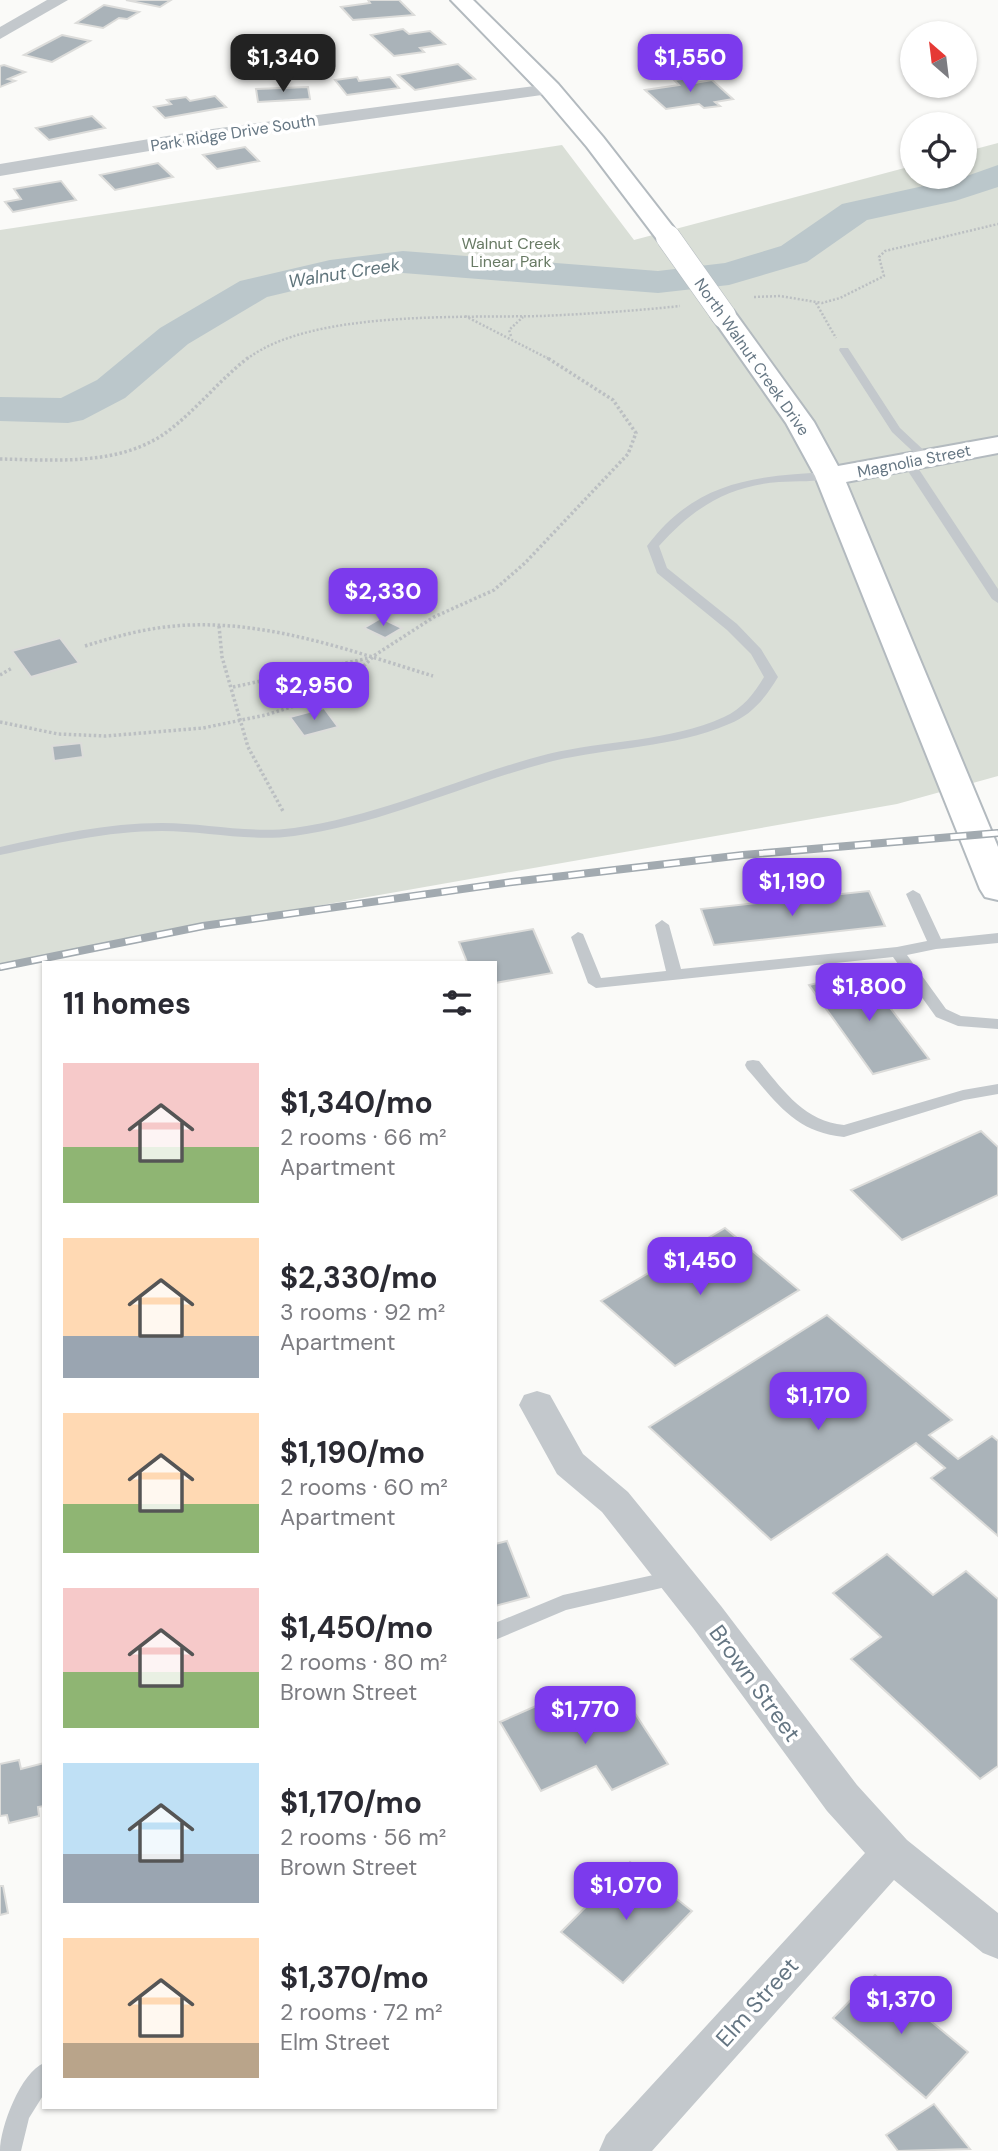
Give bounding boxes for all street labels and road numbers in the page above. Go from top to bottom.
street label: Park Ridge Drive South [149,110,317,156]
street label: North Walnut Creek Drive [690,274,814,440]
street label: Magnolia Street [855,440,973,482]
street label: Brown Street [703,1619,807,1747]
street label: Elm Street [709,1951,805,2053]

